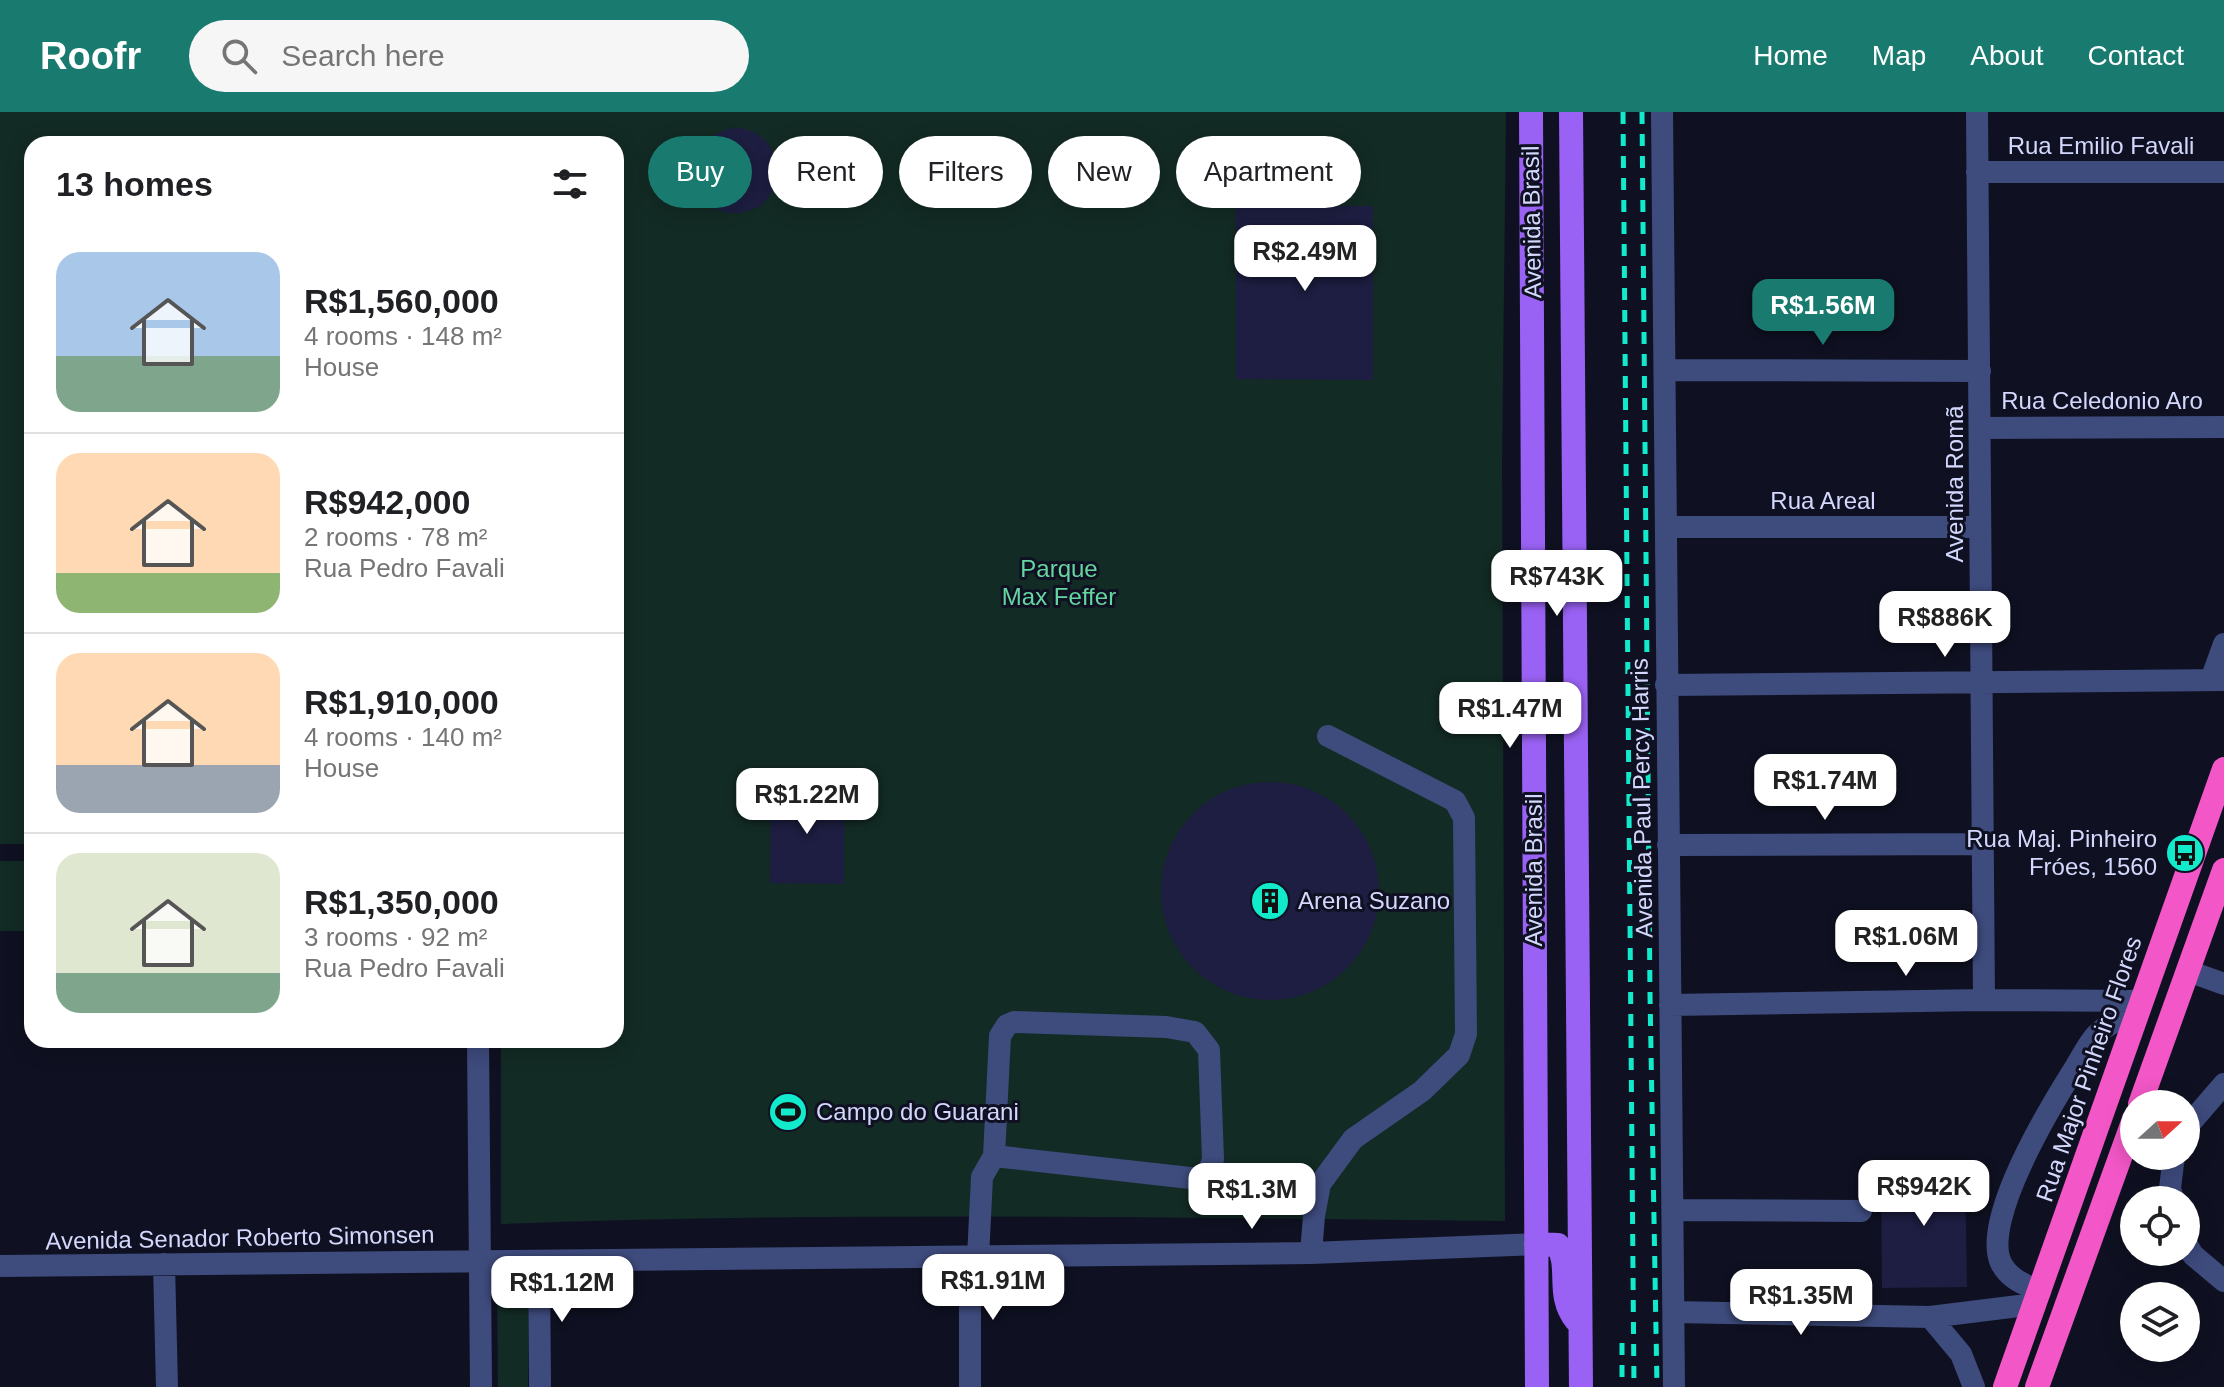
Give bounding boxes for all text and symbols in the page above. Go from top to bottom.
search box [189,20,749,92]
icon: search [217,34,261,78]
text: Roofr [40,35,141,77]
text: Search here [281,39,445,72]
text: Home [1753,40,1828,71]
text: Map [1872,40,1926,71]
text: About [1970,40,2044,71]
text: Contact [2088,40,2184,71]
street label: Rua Emilio Favali [2008,132,2194,159]
chip: Buy [648,136,752,208]
chip: Rent [768,136,883,208]
chip: Filters [899,136,1032,208]
chip: New [1048,136,1160,208]
chip: Apartment [1176,136,1361,208]
street label: Avenida Brasil [1517,145,1546,299]
icon: filters [548,162,592,206]
text: 13 homes [56,165,213,203]
pin: R$2.49M [1231,225,1379,293]
text: R$2.49M [1252,236,1358,266]
pin: R$1.56M [1749,279,1897,347]
text: R$1,560,000 [304,282,499,320]
icon: home [120,284,216,380]
text: R$1.56M [1770,290,1876,320]
text: 4 rooms · 148 m² [304,321,502,351]
text: House [304,352,379,382]
street label: Rua Celedonio Aro [2001,387,2203,414]
street label: Avenida Romã [1941,405,1968,562]
text: R$942,000 [304,483,470,521]
icon: home [120,485,216,581]
street label: Rua Areal [1770,487,1876,514]
text: 2 rooms · 78 m² [304,522,488,552]
pin: R$743K [1492,550,1622,618]
text: Rua Pedro Favali [304,553,505,583]
park label: Parque Max Feffer [1002,555,1116,610]
text: R$743K [1509,561,1605,591]
pin: R$886K [1880,591,2010,659]
text: R$886K [1897,602,1993,632]
street label: Avenida Paul Percy Harris [1626,658,1657,938]
pin: R$1.47M [1436,682,1584,750]
text: R$1,910,000 [304,683,499,721]
icon: home [120,685,216,781]
text: R$1.47M [1457,693,1563,723]
text: 4 rooms · 140 m² [304,722,502,752]
text: House [304,753,379,783]
pin: R$1.74M [1751,754,1899,822]
text: R$1.74M [1772,765,1878,795]
pin: R$1.22M [733,768,881,836]
text: R$1.22M [754,779,860,809]
street label: Avenida Brasil [1520,794,1547,946]
place label: Rua Maj. Pinheiro Fróes, 1560 [1966,825,2157,880]
bus stop icon: Rua Maj. Pinheiro Fróes, 1560 [2164,832,2206,874]
building icon: Arena Suzano [1249,880,1291,922]
text: R$1,350,000 [304,883,499,921]
icon: home [120,885,216,981]
place label: Arena Suzano [1298,887,1450,914]
pin: R$1.06M [1832,910,1980,978]
text: R$1.06M [1853,921,1959,951]
text: 3 rooms · 92 m² [304,922,488,952]
street label: Rua Major Pinheiro Flores [2030,933,2147,1205]
text: Rua Pedro Favali [304,953,505,983]
north arrow [2120,1090,2200,1170]
map controls [2120,1090,2200,1362]
sports icon: Campo do Guarani [767,1091,809,1133]
place label: Campo do Guarani [816,1098,1019,1125]
pin: R$942K [1859,1160,1989,1228]
pin: R$1.3M [1187,1163,1317,1231]
text: R$942K [1876,1171,1972,1201]
text: R$1.3M [1206,1174,1298,1204]
button: locate [2120,1186,2200,1266]
street label: Avenida Senador Roberto Simonsen [45,1221,435,1254]
pin: R$1.91M [919,1254,1067,1322]
pin: R$1.12M [488,1256,636,1324]
text: R$1.91M [940,1265,1046,1295]
text: R$1.12M [509,1267,615,1297]
pin: R$1.35M [1727,1269,1875,1337]
text: R$1.35M [1748,1280,1854,1310]
button: layers [2120,1282,2200,1362]

